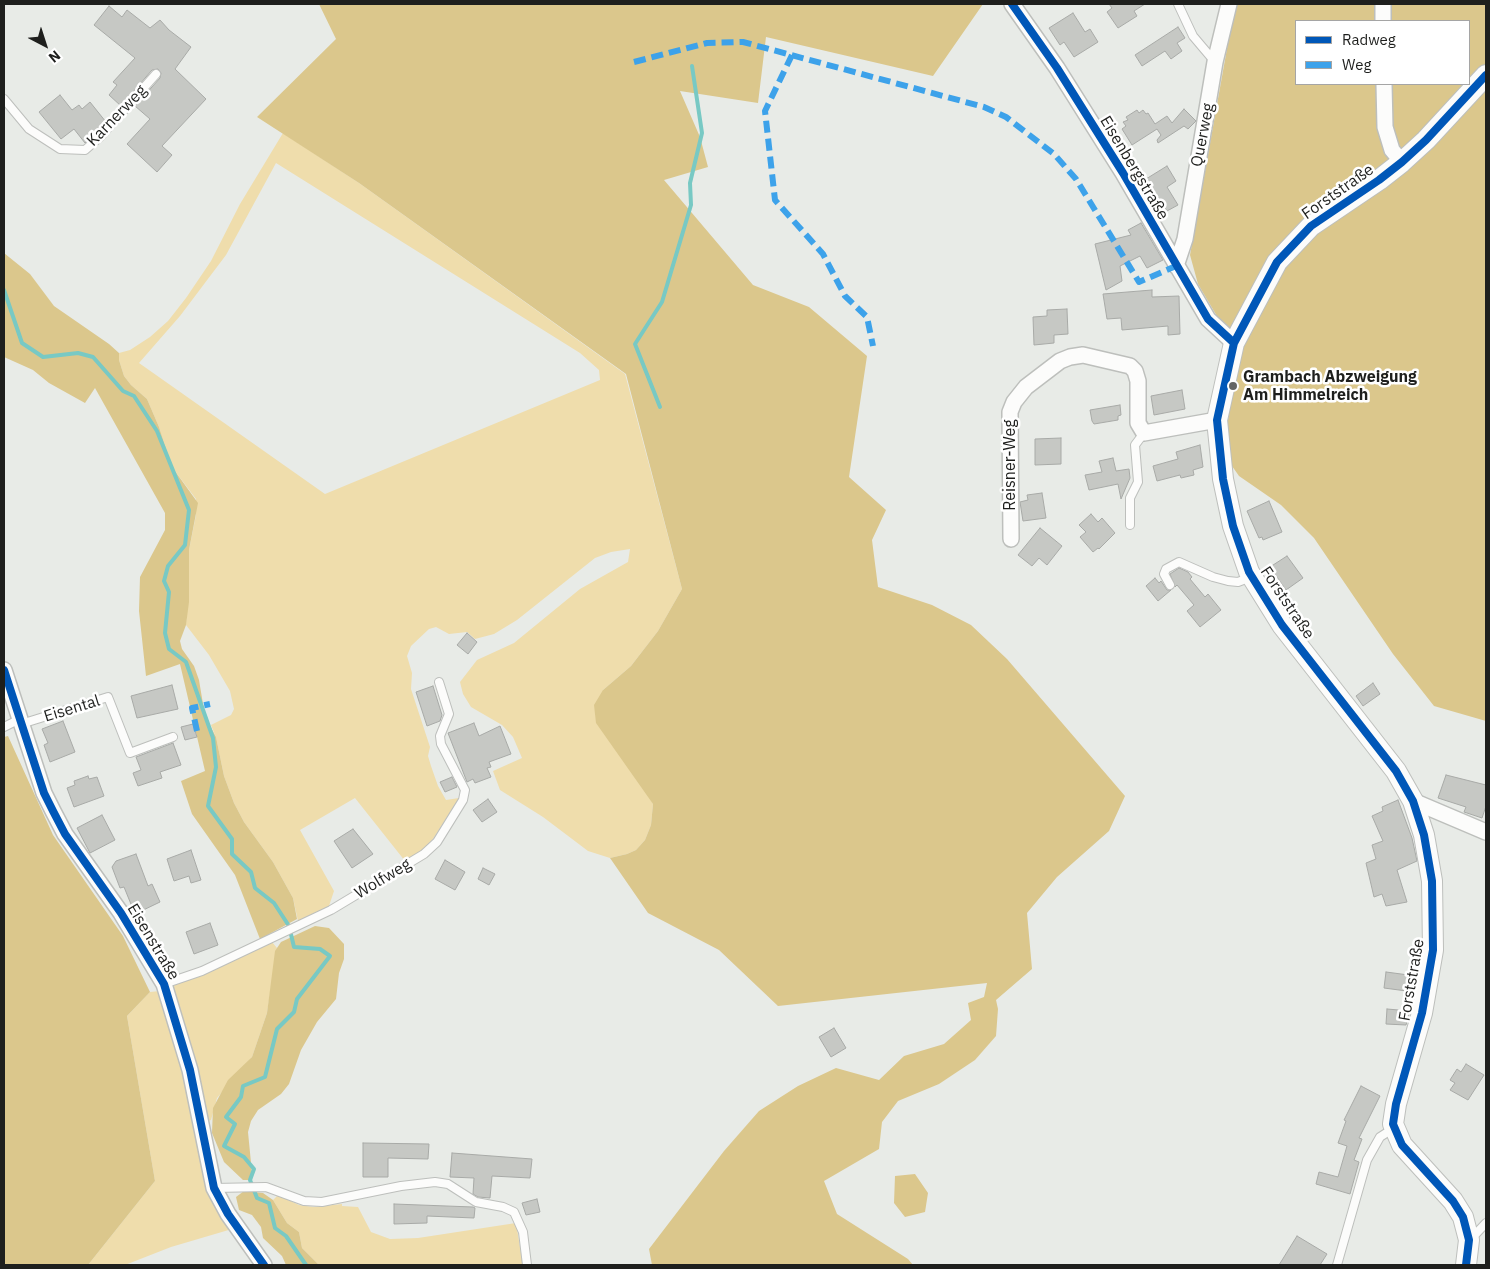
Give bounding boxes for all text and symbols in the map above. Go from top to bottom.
north arrow [20,20,70,70]
legend [1295,20,1470,85]
text: Radweg [1342,30,1396,49]
text: N [45,46,64,67]
text: Weg [1342,55,1371,74]
street label: Karnerweg [83,81,151,151]
street label: Querweg [1187,101,1219,169]
street label: Eisenbergstraße [1095,113,1173,223]
street label: Forststraße [1298,160,1378,224]
place label: Grambach Abzweigung Am Himmelreich [1243,367,1417,405]
marker: Grambach Abzweigung Am Himmelreich [1227,380,1239,392]
street label: Reisner-Weg [1000,419,1020,511]
street label: Forststraße [1256,563,1318,643]
street label: Eisental [42,691,102,727]
street label: Wolfweg [352,855,414,903]
street label: Eisenstraße [123,900,183,984]
street label: Forststraße [1395,937,1429,1023]

